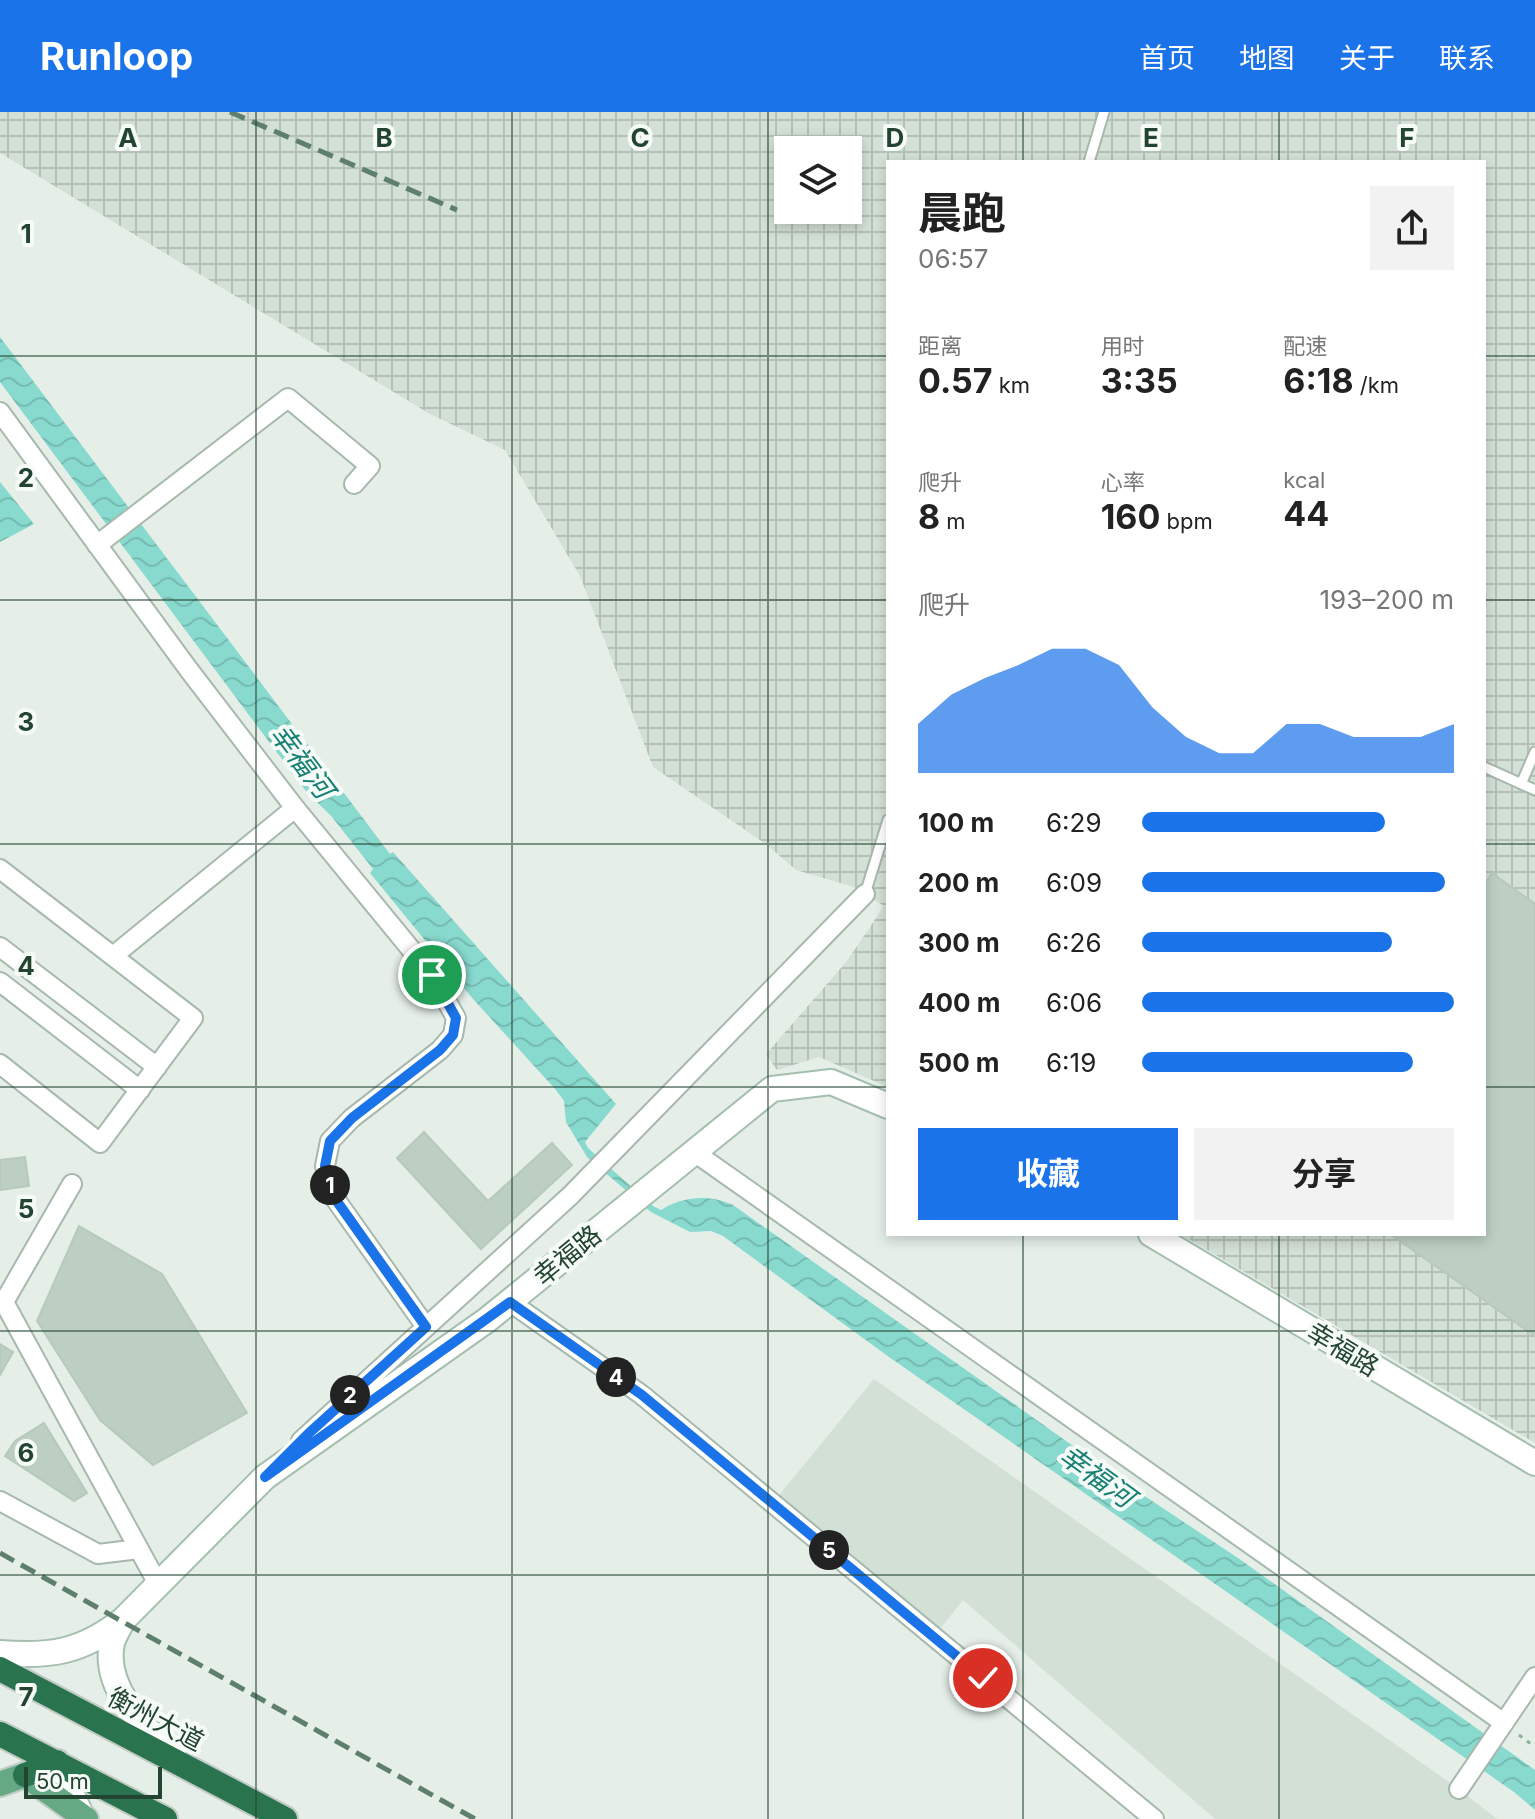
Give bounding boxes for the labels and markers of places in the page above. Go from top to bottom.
pin [398,941,466,1009]
pin: 1 [310,1165,350,1205]
pin: 4 [596,1357,636,1397]
pin: 2 [330,1375,370,1415]
pin: 5 [809,1530,849,1570]
pin [949,1644,1017,1712]

